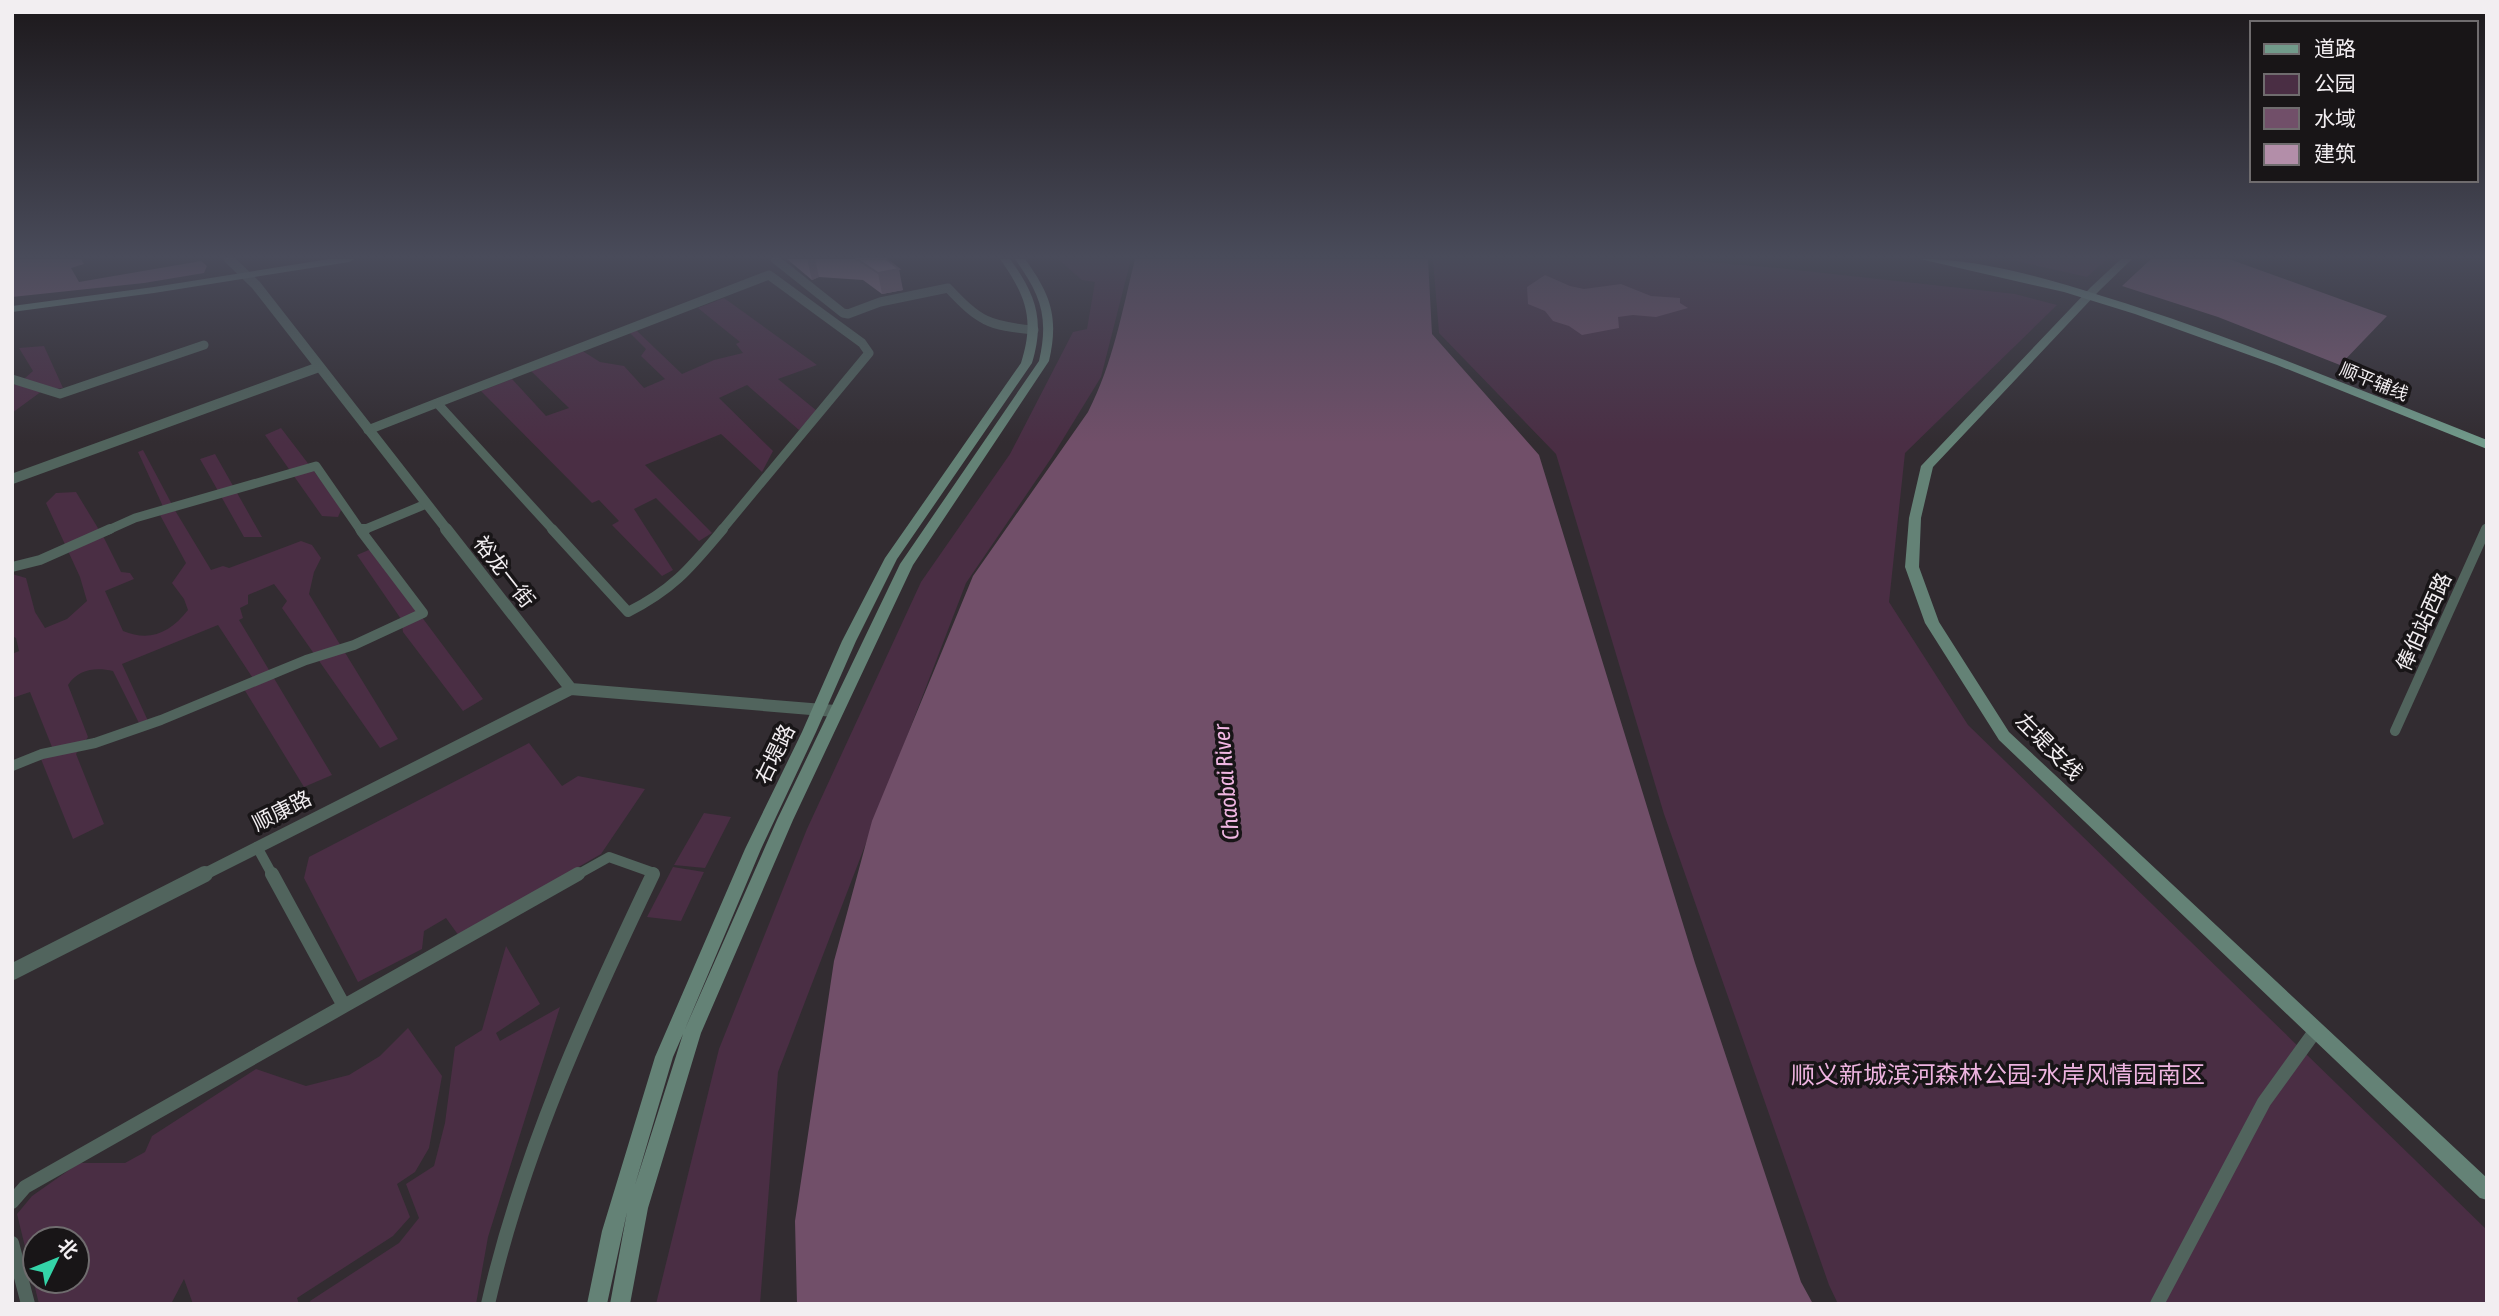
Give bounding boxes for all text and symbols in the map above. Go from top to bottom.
legend [2250,21,2478,182]
text: 道路 [2314,36,2356,60]
text: 公园 [2314,71,2356,95]
text: 水域 [2314,106,2356,130]
text: 建筑 [2314,141,2356,165]
street label: 顺平辅线 [2337,358,2411,405]
street label: 裕龙一街 [469,531,540,612]
street label: 俸伯站西路 [2391,569,2455,674]
street label: 左堤支线 [2012,708,2088,784]
street label: 右堤路 [750,720,799,787]
water label: Chaobai River [1208,722,1244,841]
street label: 顺康路 [248,785,315,835]
park label: 顺义新城滨河森林公园-水岸风情园南区 [1791,1061,2205,1088]
north arrow [21,1225,91,1295]
text: 北 [54,1234,83,1263]

